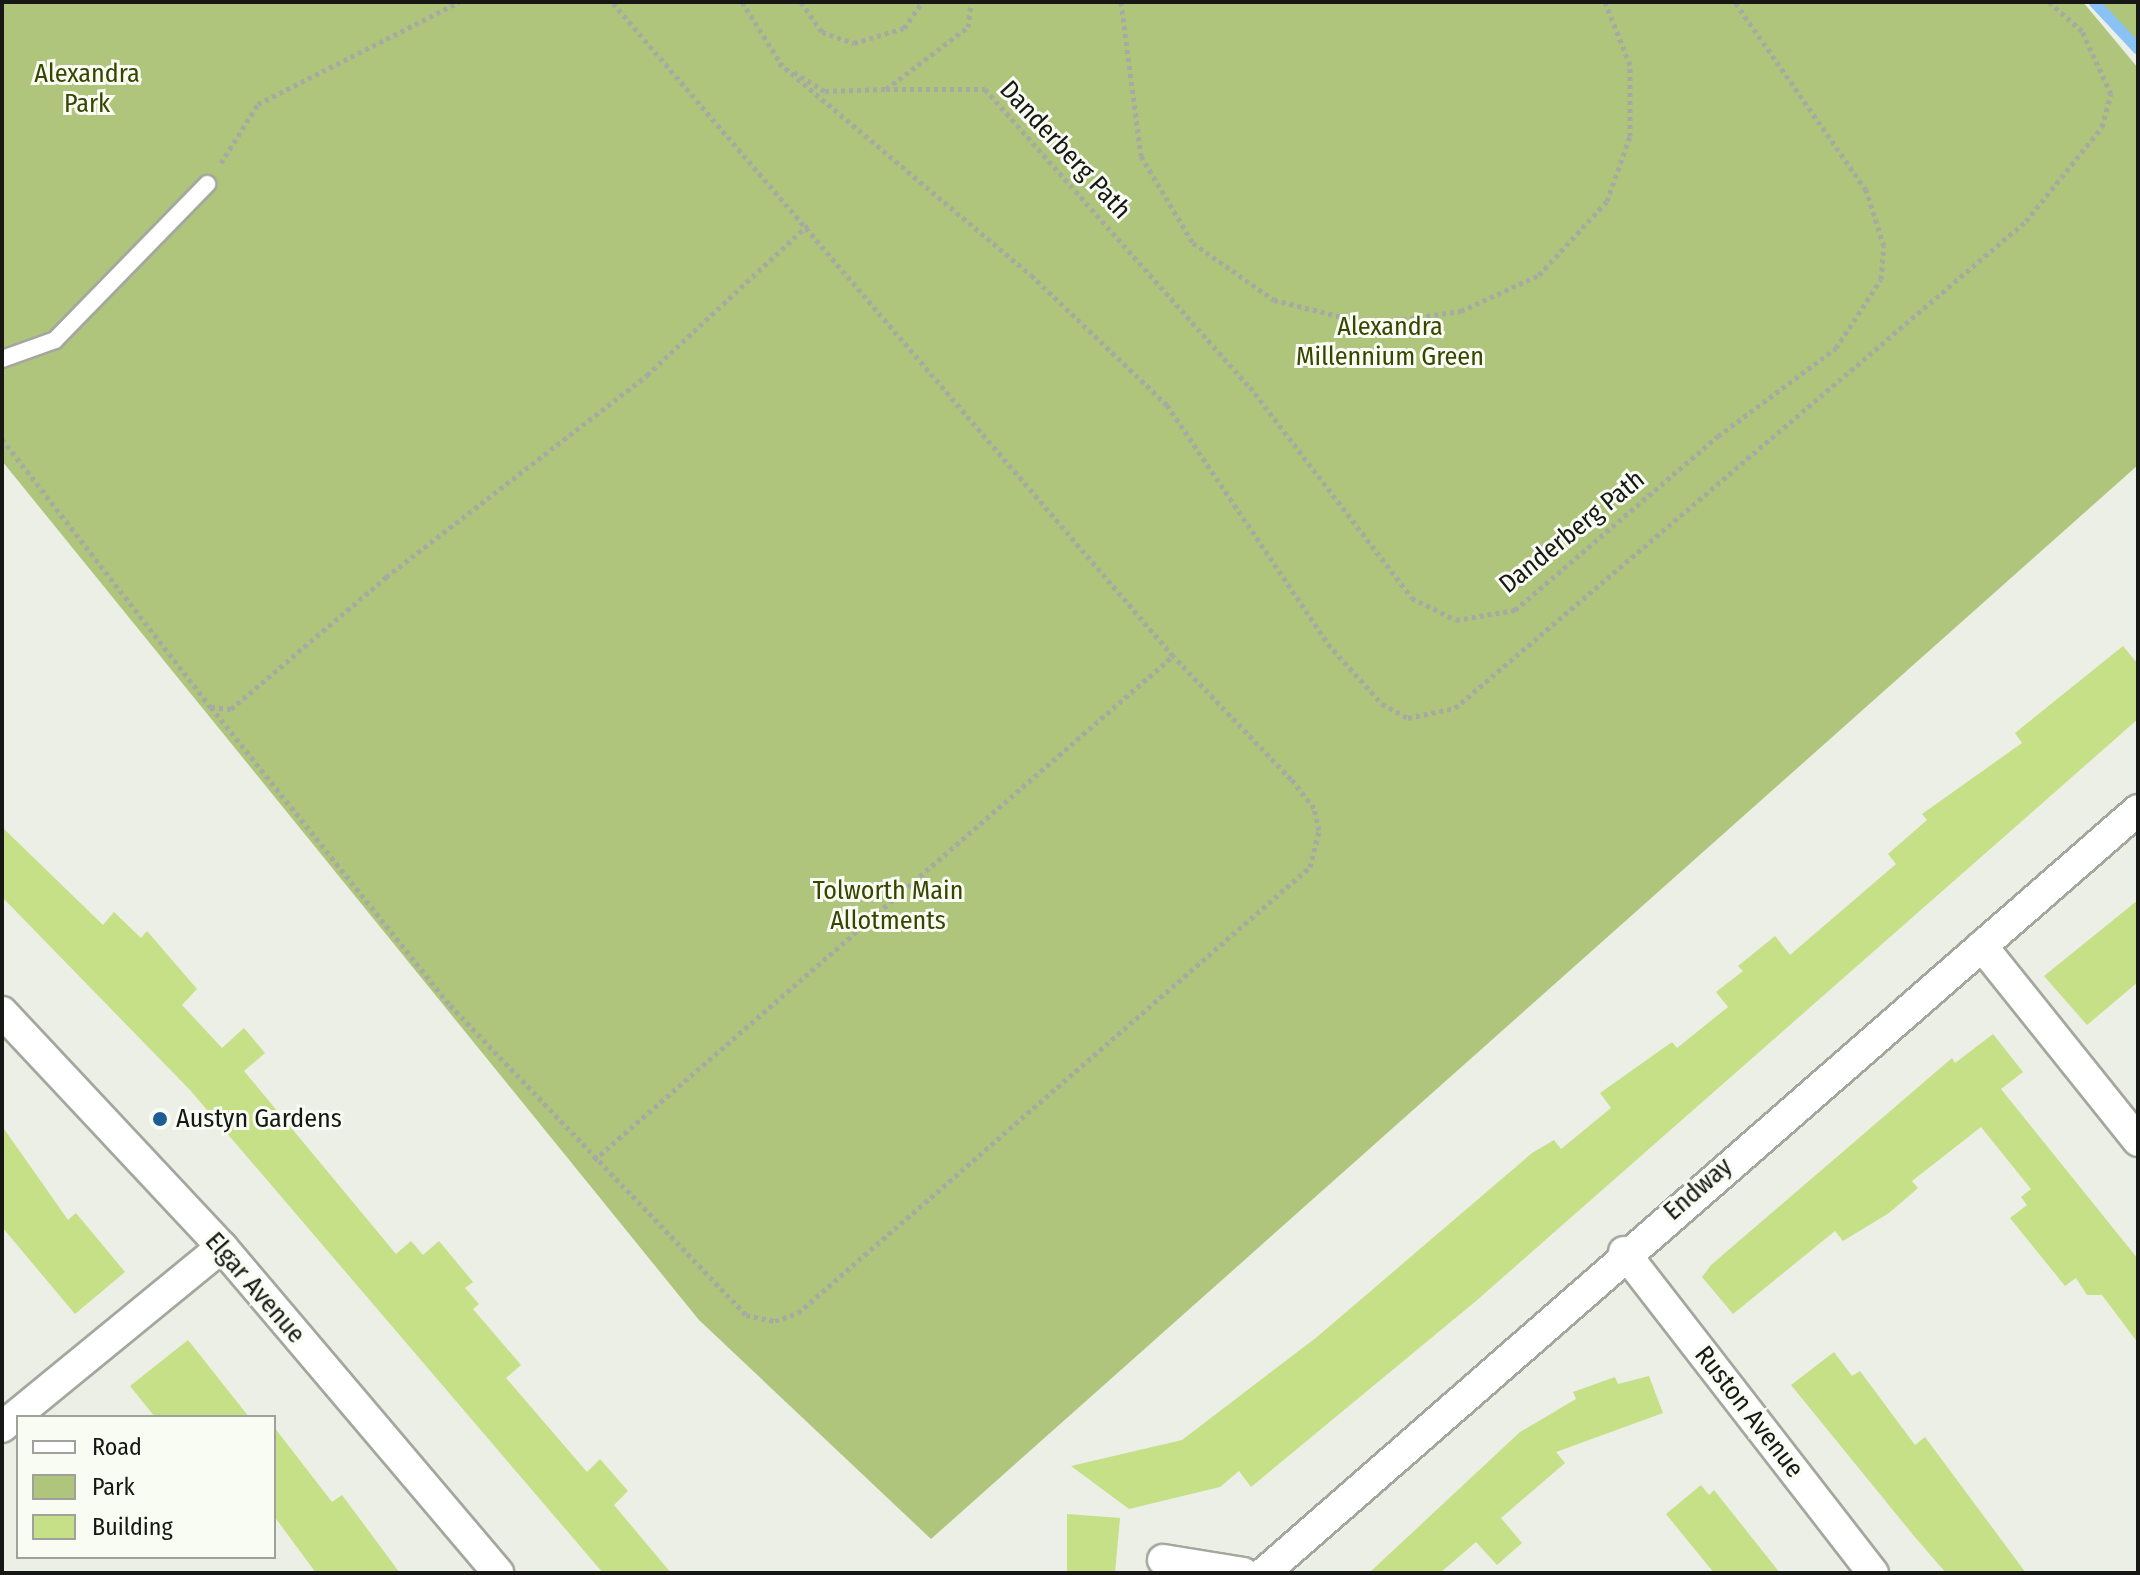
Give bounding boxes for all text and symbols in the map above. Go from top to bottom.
park label: Alexandra Park [34,58,140,120]
street label: Danderberg Path [993,74,1137,226]
park label: Alexandra Millennium Green [1296,311,1484,372]
street label: Danderberg Path [1493,464,1651,600]
park label: Tolworth Main Allotments [813,875,963,936]
place label: Austyn Gardens [176,1103,342,1135]
marker: Austyn Gardens [151,1110,169,1128]
street label: Endway [1657,1151,1739,1227]
street label: Elgar Avenue [198,1226,312,1350]
street label: Ruston Avenue [1688,1340,1810,1484]
legend [16,1415,276,1559]
text: Road [92,1433,142,1461]
text: Park [92,1473,135,1501]
text: Building [92,1513,173,1541]

